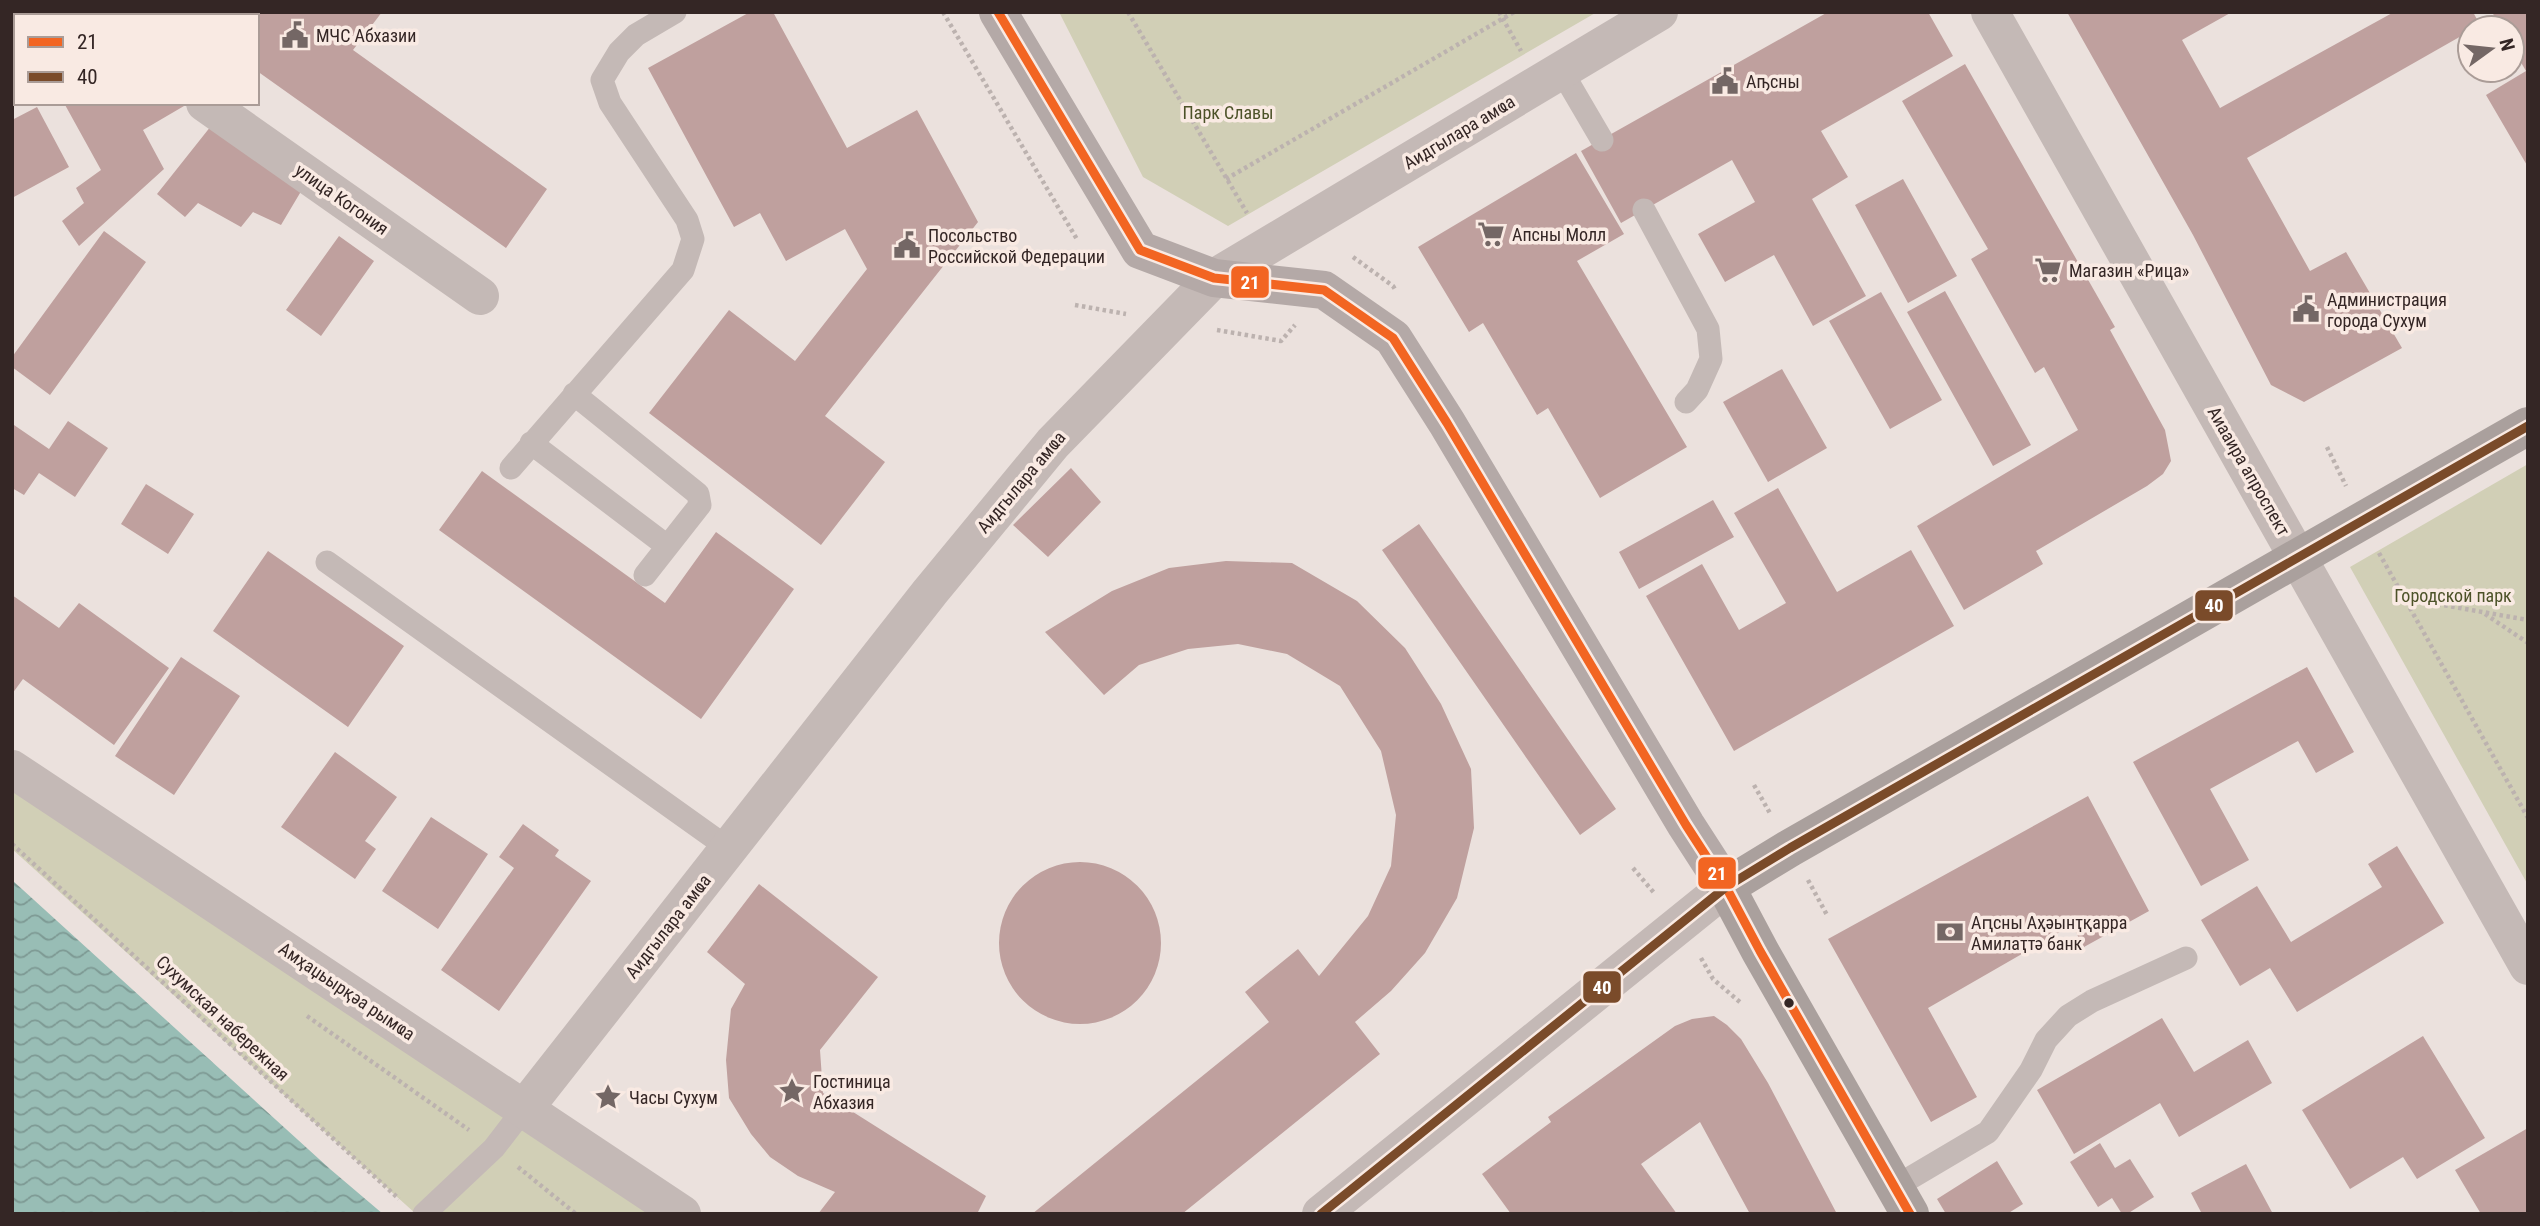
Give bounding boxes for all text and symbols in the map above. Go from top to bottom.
legend [14,14,259,105]
north arrow [2456,14,2526,84]
public building icon: МЧС Абхазии [280,20,310,50]
place label: МЧС Абхазии [316,25,416,46]
text: 21 [77,30,98,54]
text: N [2494,36,2520,53]
text: 40 [77,65,98,89]
public building icon: Аҧсны [1710,66,1740,96]
place label: Аҧсны [1746,71,1800,92]
street label: Аидгылара амҩа [1400,91,1518,173]
park label: Парк Славы [1183,102,1273,123]
street label: улица Когония [291,159,393,239]
supermarket icon: Апсны Молл [1476,219,1506,249]
place label: Апсны Молл [1512,224,1606,245]
place label: Посольство Российской Федерации [928,225,1105,267]
public building icon: Посольство Российской Федерации [892,230,922,260]
supermarket icon: Магазин «Рица» [2033,255,2063,285]
place label: Магазин «Рица» [2069,260,2189,281]
line badge: 21 [1230,265,1270,299]
text: 21 [1240,271,1260,294]
place label: Администрация города Сухум [2327,289,2447,331]
public building icon: Администрация города Сухум [2291,294,2321,324]
street label: Аиааира апроспект [2204,403,2295,540]
street label: Аидгылара амҩа [972,427,1070,537]
park label: Городской парк [2394,585,2512,606]
line badge: 40 [2194,589,2234,622]
text: 40 [2204,594,2224,617]
line badge: 21 [1697,856,1737,890]
text: 21 [1707,862,1727,885]
street label: Аидгылара амҩа [621,870,715,982]
place label: Аԥсны Аҳәынҭқарра Амилаҭтә банк [1971,912,2127,954]
bank icon: Аԥсны Аҳәынҭқарра Амилаҭтә банк [1935,917,1965,947]
street label: Амҳаџьырқәа рымҩа [275,938,419,1044]
street label: Сухумская набережная [152,951,294,1085]
line badge: 40 [1582,970,1622,1004]
text: 40 [1592,976,1612,999]
unlabelled marker [1782,996,1796,1010]
place label: Гостиница Абхазия [813,1071,891,1113]
place icon: Гостиница Абхазия [777,1076,807,1106]
place icon: Часы Сухум [593,1082,623,1112]
place label: Часы Сухум [629,1087,718,1108]

